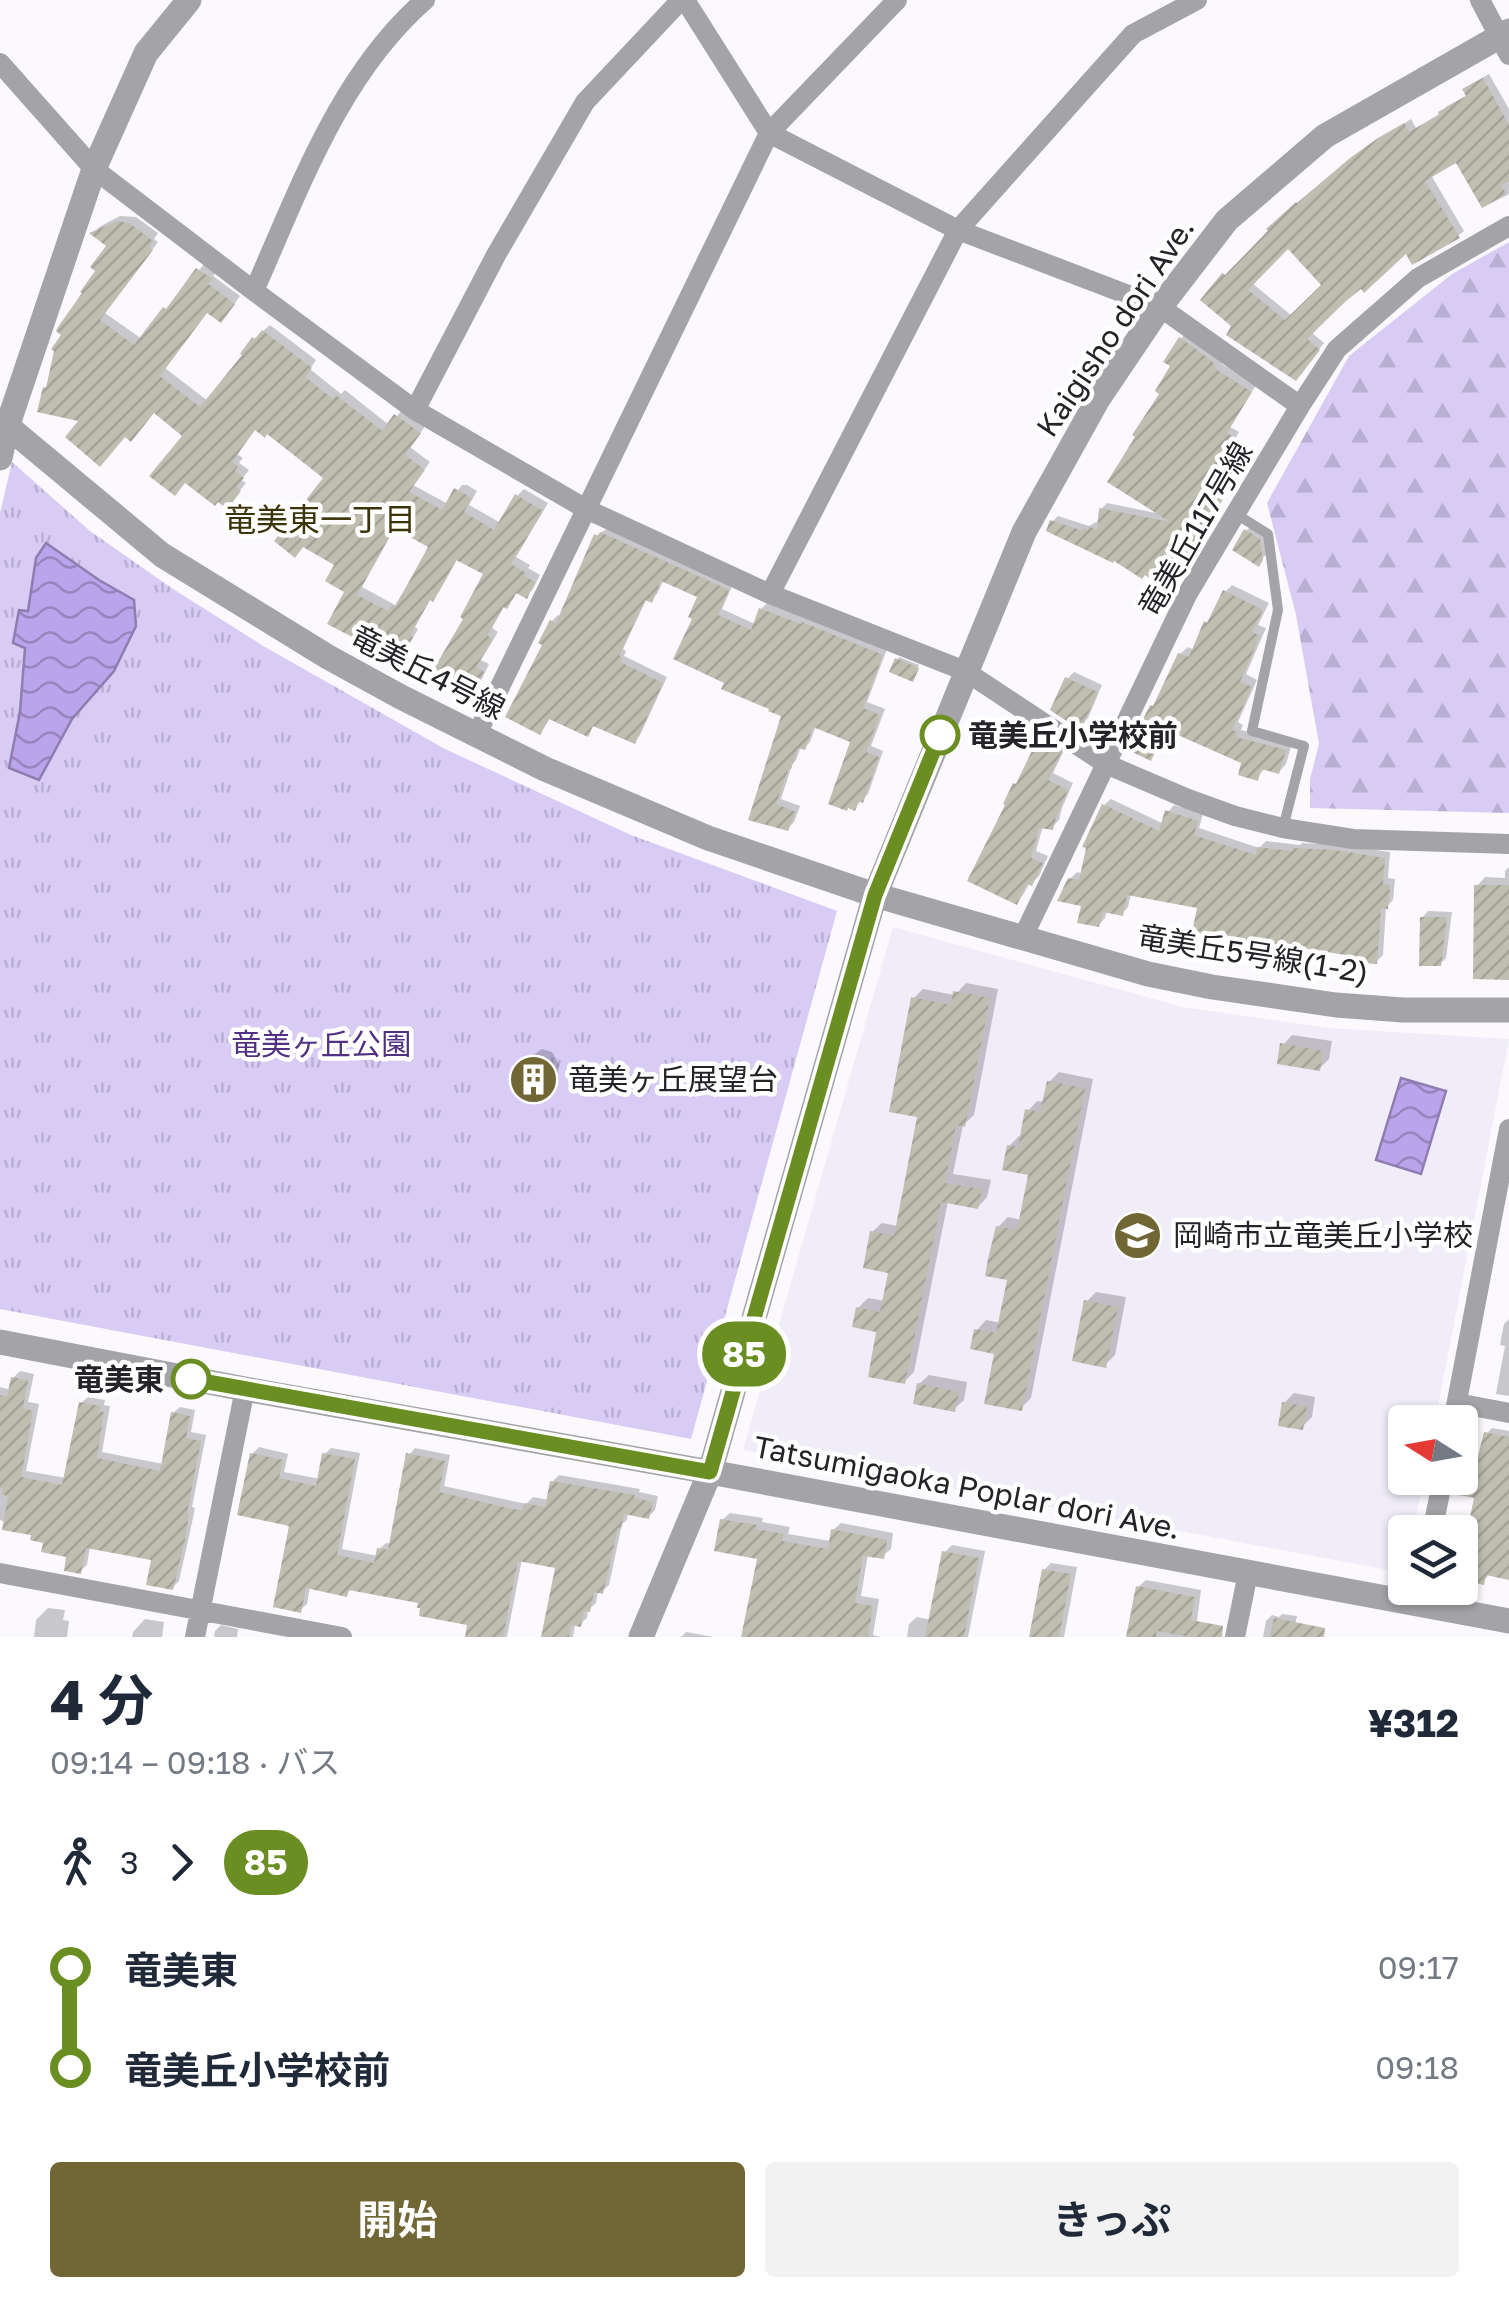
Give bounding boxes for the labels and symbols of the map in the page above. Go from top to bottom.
street label: Kaigisho dori Ave. [1029,211,1201,443]
street label: 竜美丘117号線 [1131,436,1259,622]
district label: 竜美東一丁目 [224,500,416,538]
street label: 竜美丘4号線 [345,618,511,726]
marker: 竜美丘小学校前 [921,716,959,754]
place label: 竜美丘小学校前 [968,717,1178,753]
street label: 竜美丘5号線(1-2) [1135,918,1371,990]
park label: 竜美ヶ丘公園 [231,1026,411,1062]
building icon: 竜美ヶ丘展望台 [507,1053,559,1105]
place label: 竜美ヶ丘展望台 [568,1061,778,1097]
school or university icon: 岡崎市立竜美丘小学校 [1112,1209,1164,1261]
place label: 岡崎市立竜美丘小学校 [1173,1217,1473,1253]
line badge: 85 [699,1322,789,1386]
marker: 竜美東 [172,1360,210,1398]
place label: 竜美東 [74,1361,164,1397]
north arrow [1388,1405,1478,1495]
street label: Tatsumigaoka Poplar dori Ave. [751,1428,1183,1546]

